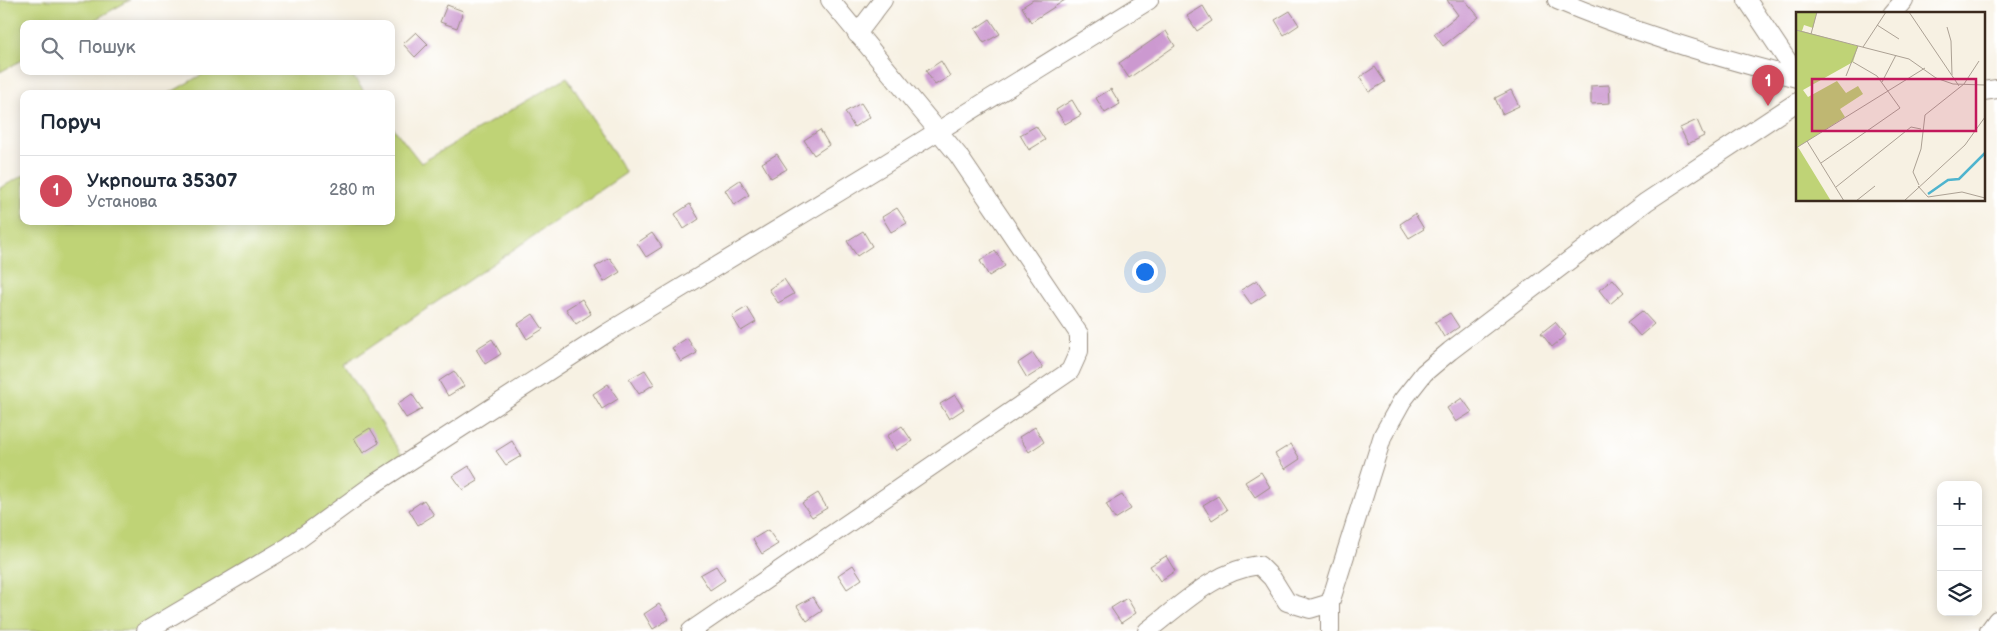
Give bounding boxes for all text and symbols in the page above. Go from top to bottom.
inset map [1796,12,1984,201]
search box [20,20,395,75]
icon: search [38,34,66,62]
text: Пошук [78,36,136,59]
pin: 1 [1752,65,1784,106]
text: Поруч [40,110,101,135]
text: Укрпошта 35307 [87,170,238,193]
text: 1 [53,181,59,200]
text: 280 m [329,181,375,200]
text: Установа [87,193,157,212]
your location [1132,259,1158,285]
map controls [1937,481,1982,616]
button: + [1937,481,1982,526]
button: − [1937,526,1982,571]
button: layers [1937,571,1982,616]

